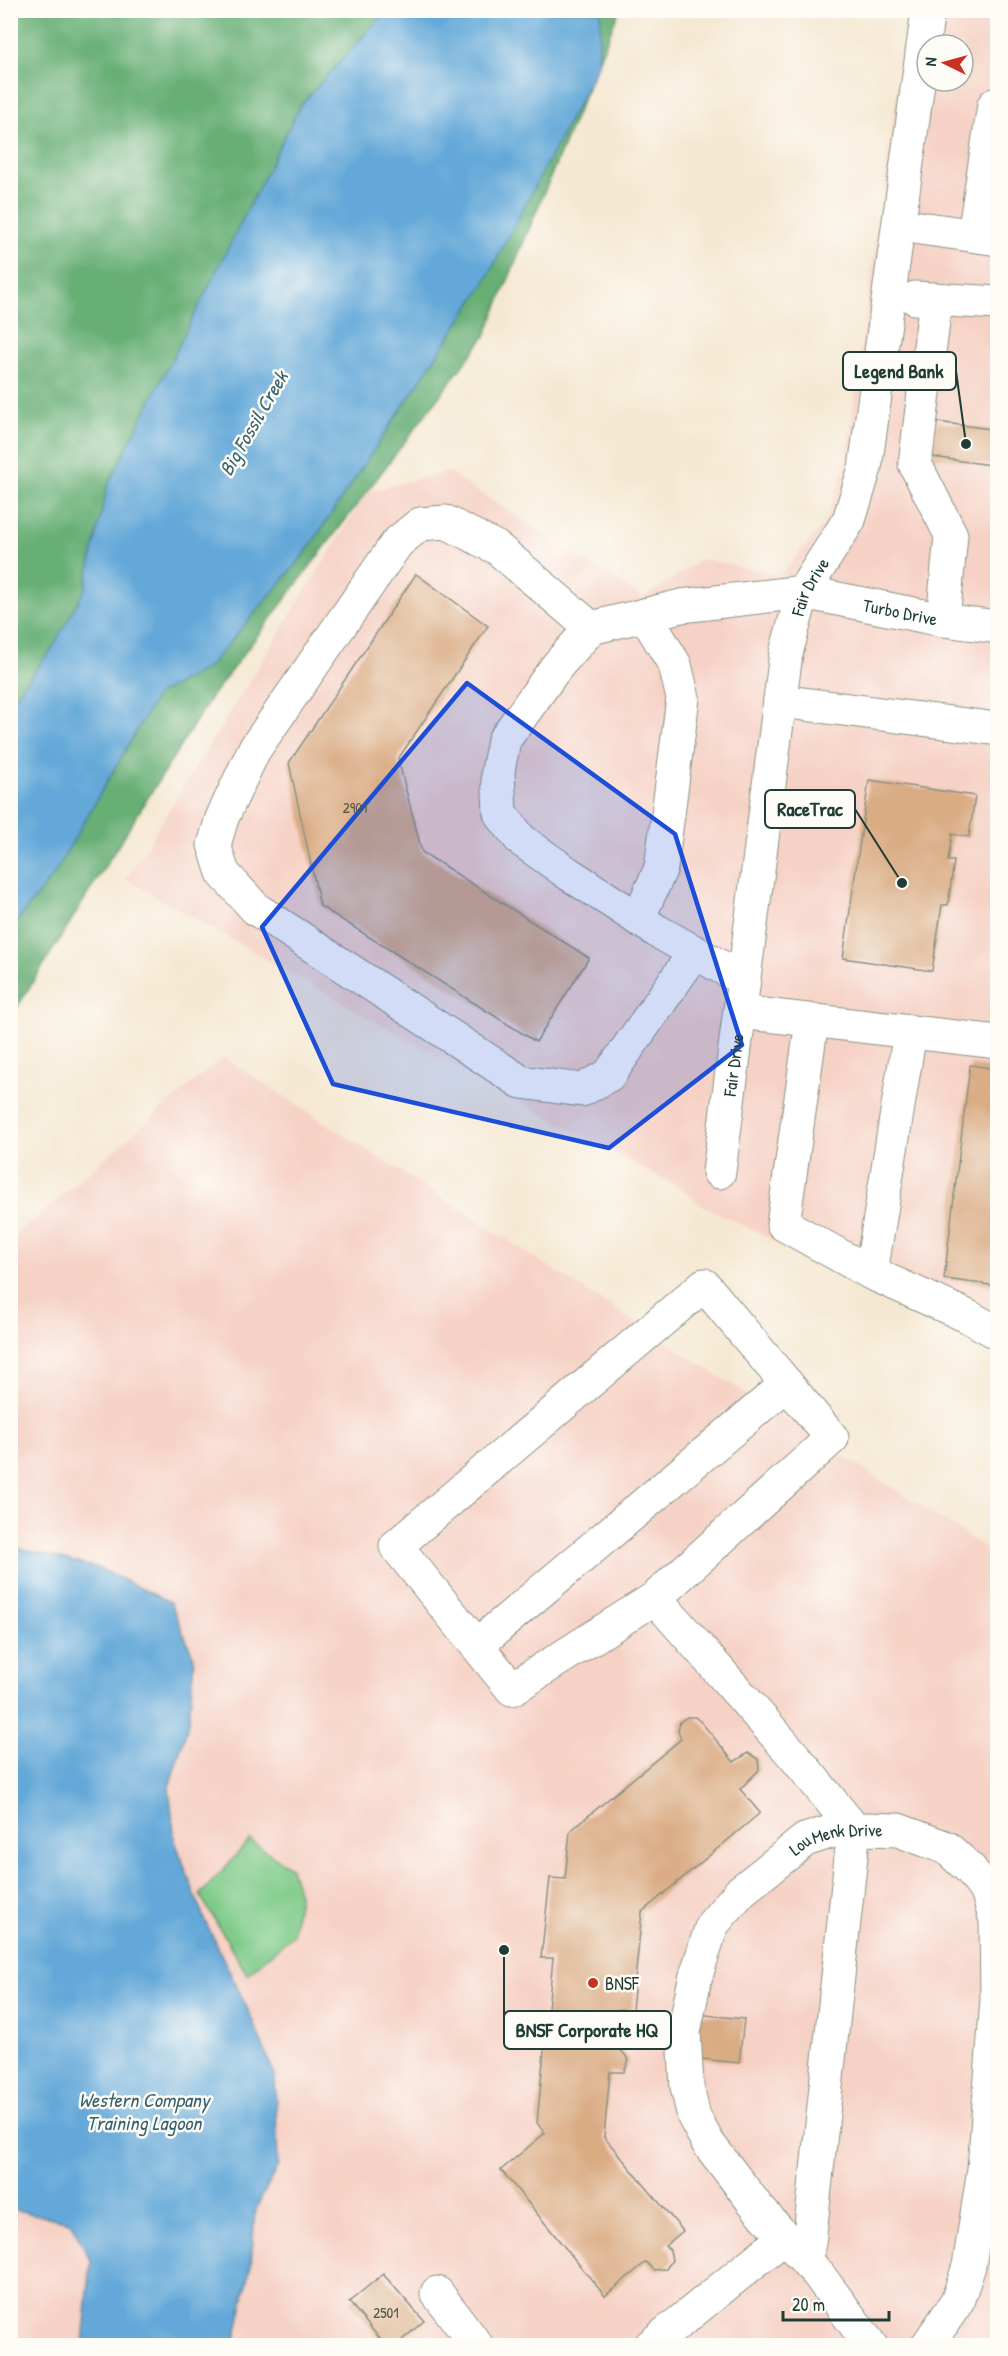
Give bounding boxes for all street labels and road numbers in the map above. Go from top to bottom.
street label: Fair Drive [784,553,834,619]
street label: Turbo Drive [861,592,940,631]
street label: Fair Drive [716,1032,749,1099]
street label: Lou Menk Drive [783,1816,883,1861]

